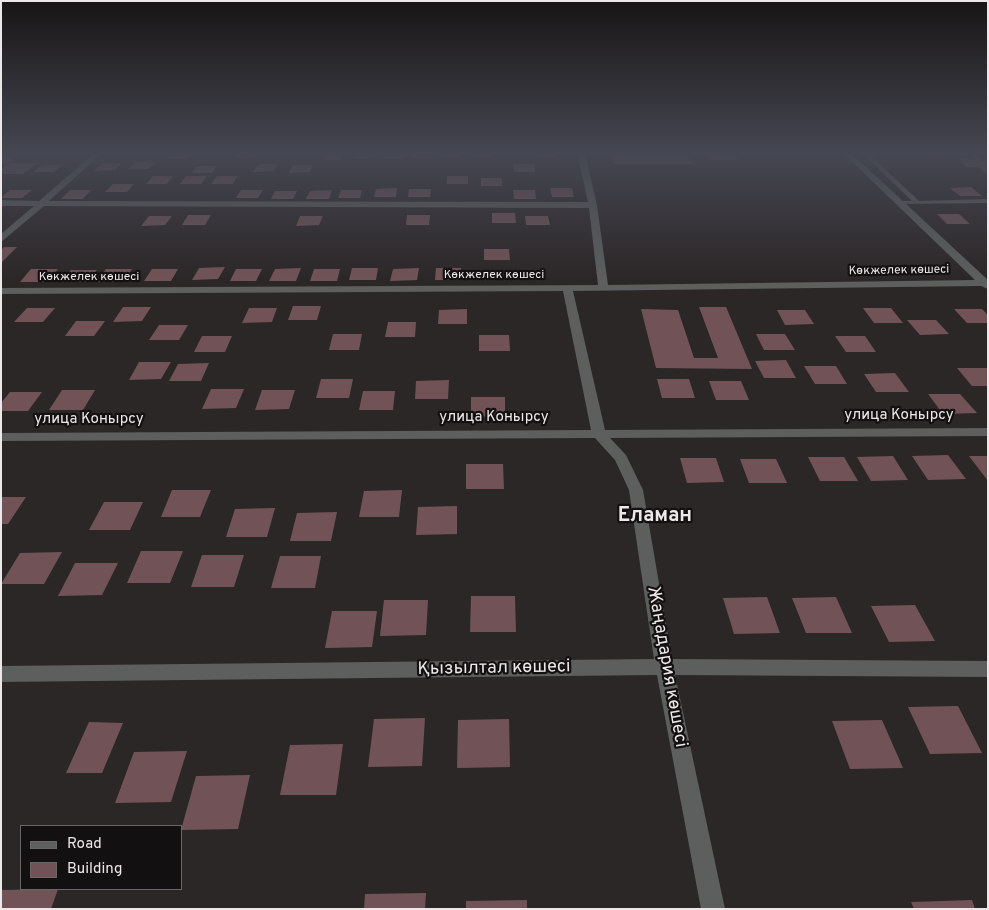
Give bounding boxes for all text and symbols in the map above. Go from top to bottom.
street label: Көкжелек көшесі [849,263,949,279]
street label: Көкжелек көшесі [444,269,544,283]
street label: Көкжелек көшесі [39,271,139,285]
street label: улица Конырсу [844,407,954,425]
street label: улица Конырсу [439,409,549,427]
street label: улица Конырсу [34,411,144,429]
district label: Еламан [618,505,692,529]
street label: Жаңадария көшесі [641,585,691,749]
street label: Қызылтал көшесі [417,657,571,681]
legend [20,825,182,890]
text: Road [67,835,102,854]
text: Building [67,860,122,879]

